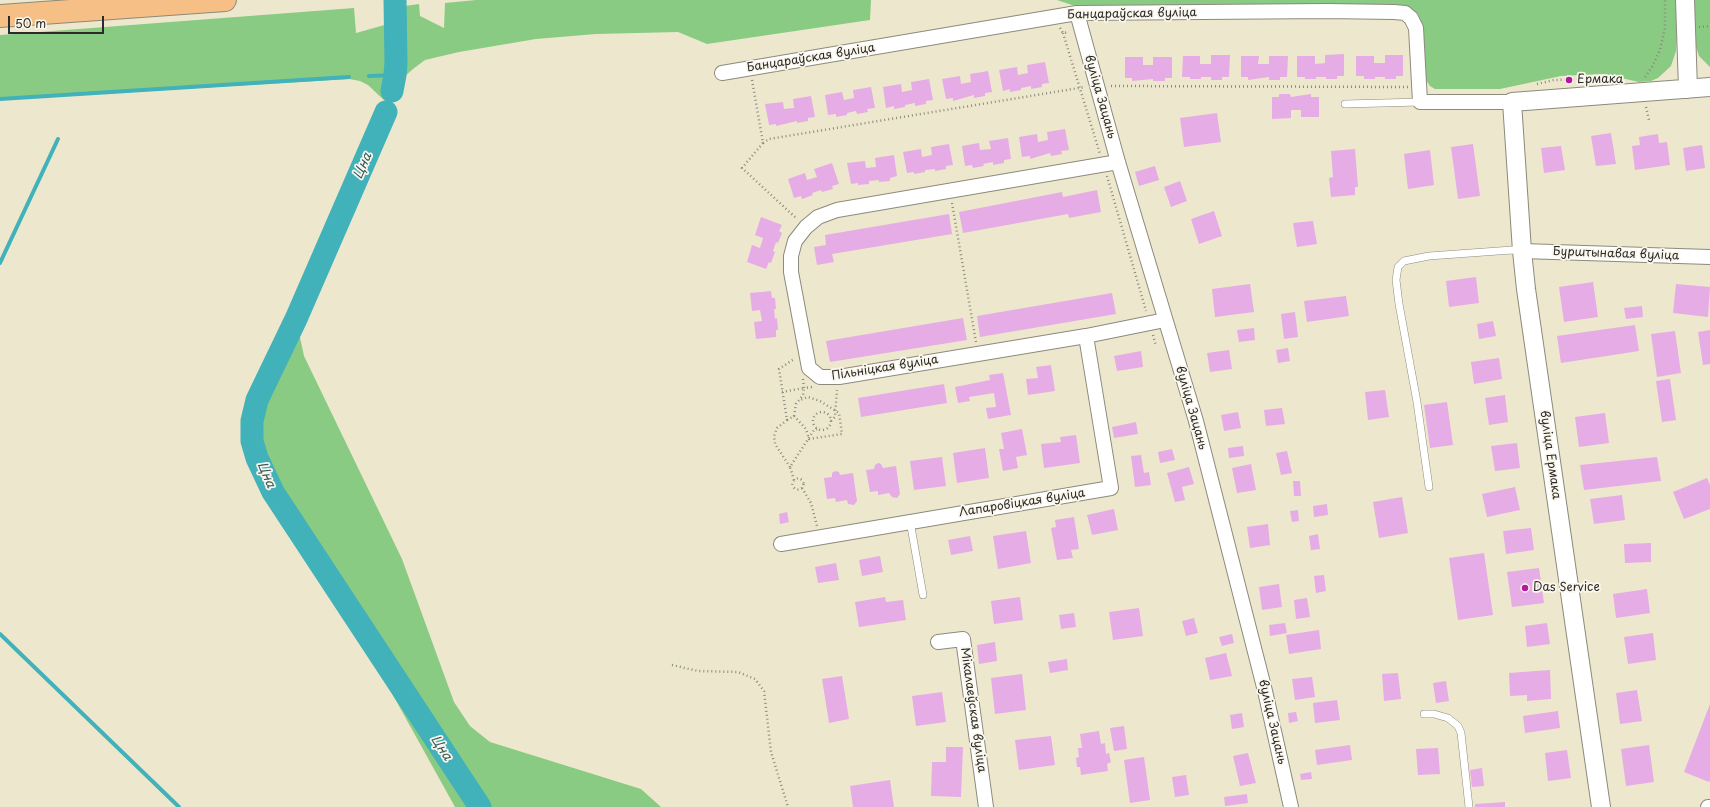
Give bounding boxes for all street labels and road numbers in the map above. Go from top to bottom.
street label: Банцараўская вуліца [1067,6,1197,22]
street label: Банцараўская вуліца [746,41,876,75]
street label: вуліца Зацань [1081,53,1119,141]
street label: Бурштынавая вуліца [1553,245,1679,263]
street label: Пільніцкая вуліца [831,352,939,384]
street label: вуліца Зацань [1172,364,1210,452]
street label: вуліца Ермака [1537,410,1563,500]
street label: Лапаровіцкая вуліца [958,486,1086,520]
street label: Мікалаеўская вуліца [957,646,989,774]
street label: вуліца Зацань [1255,678,1289,766]

